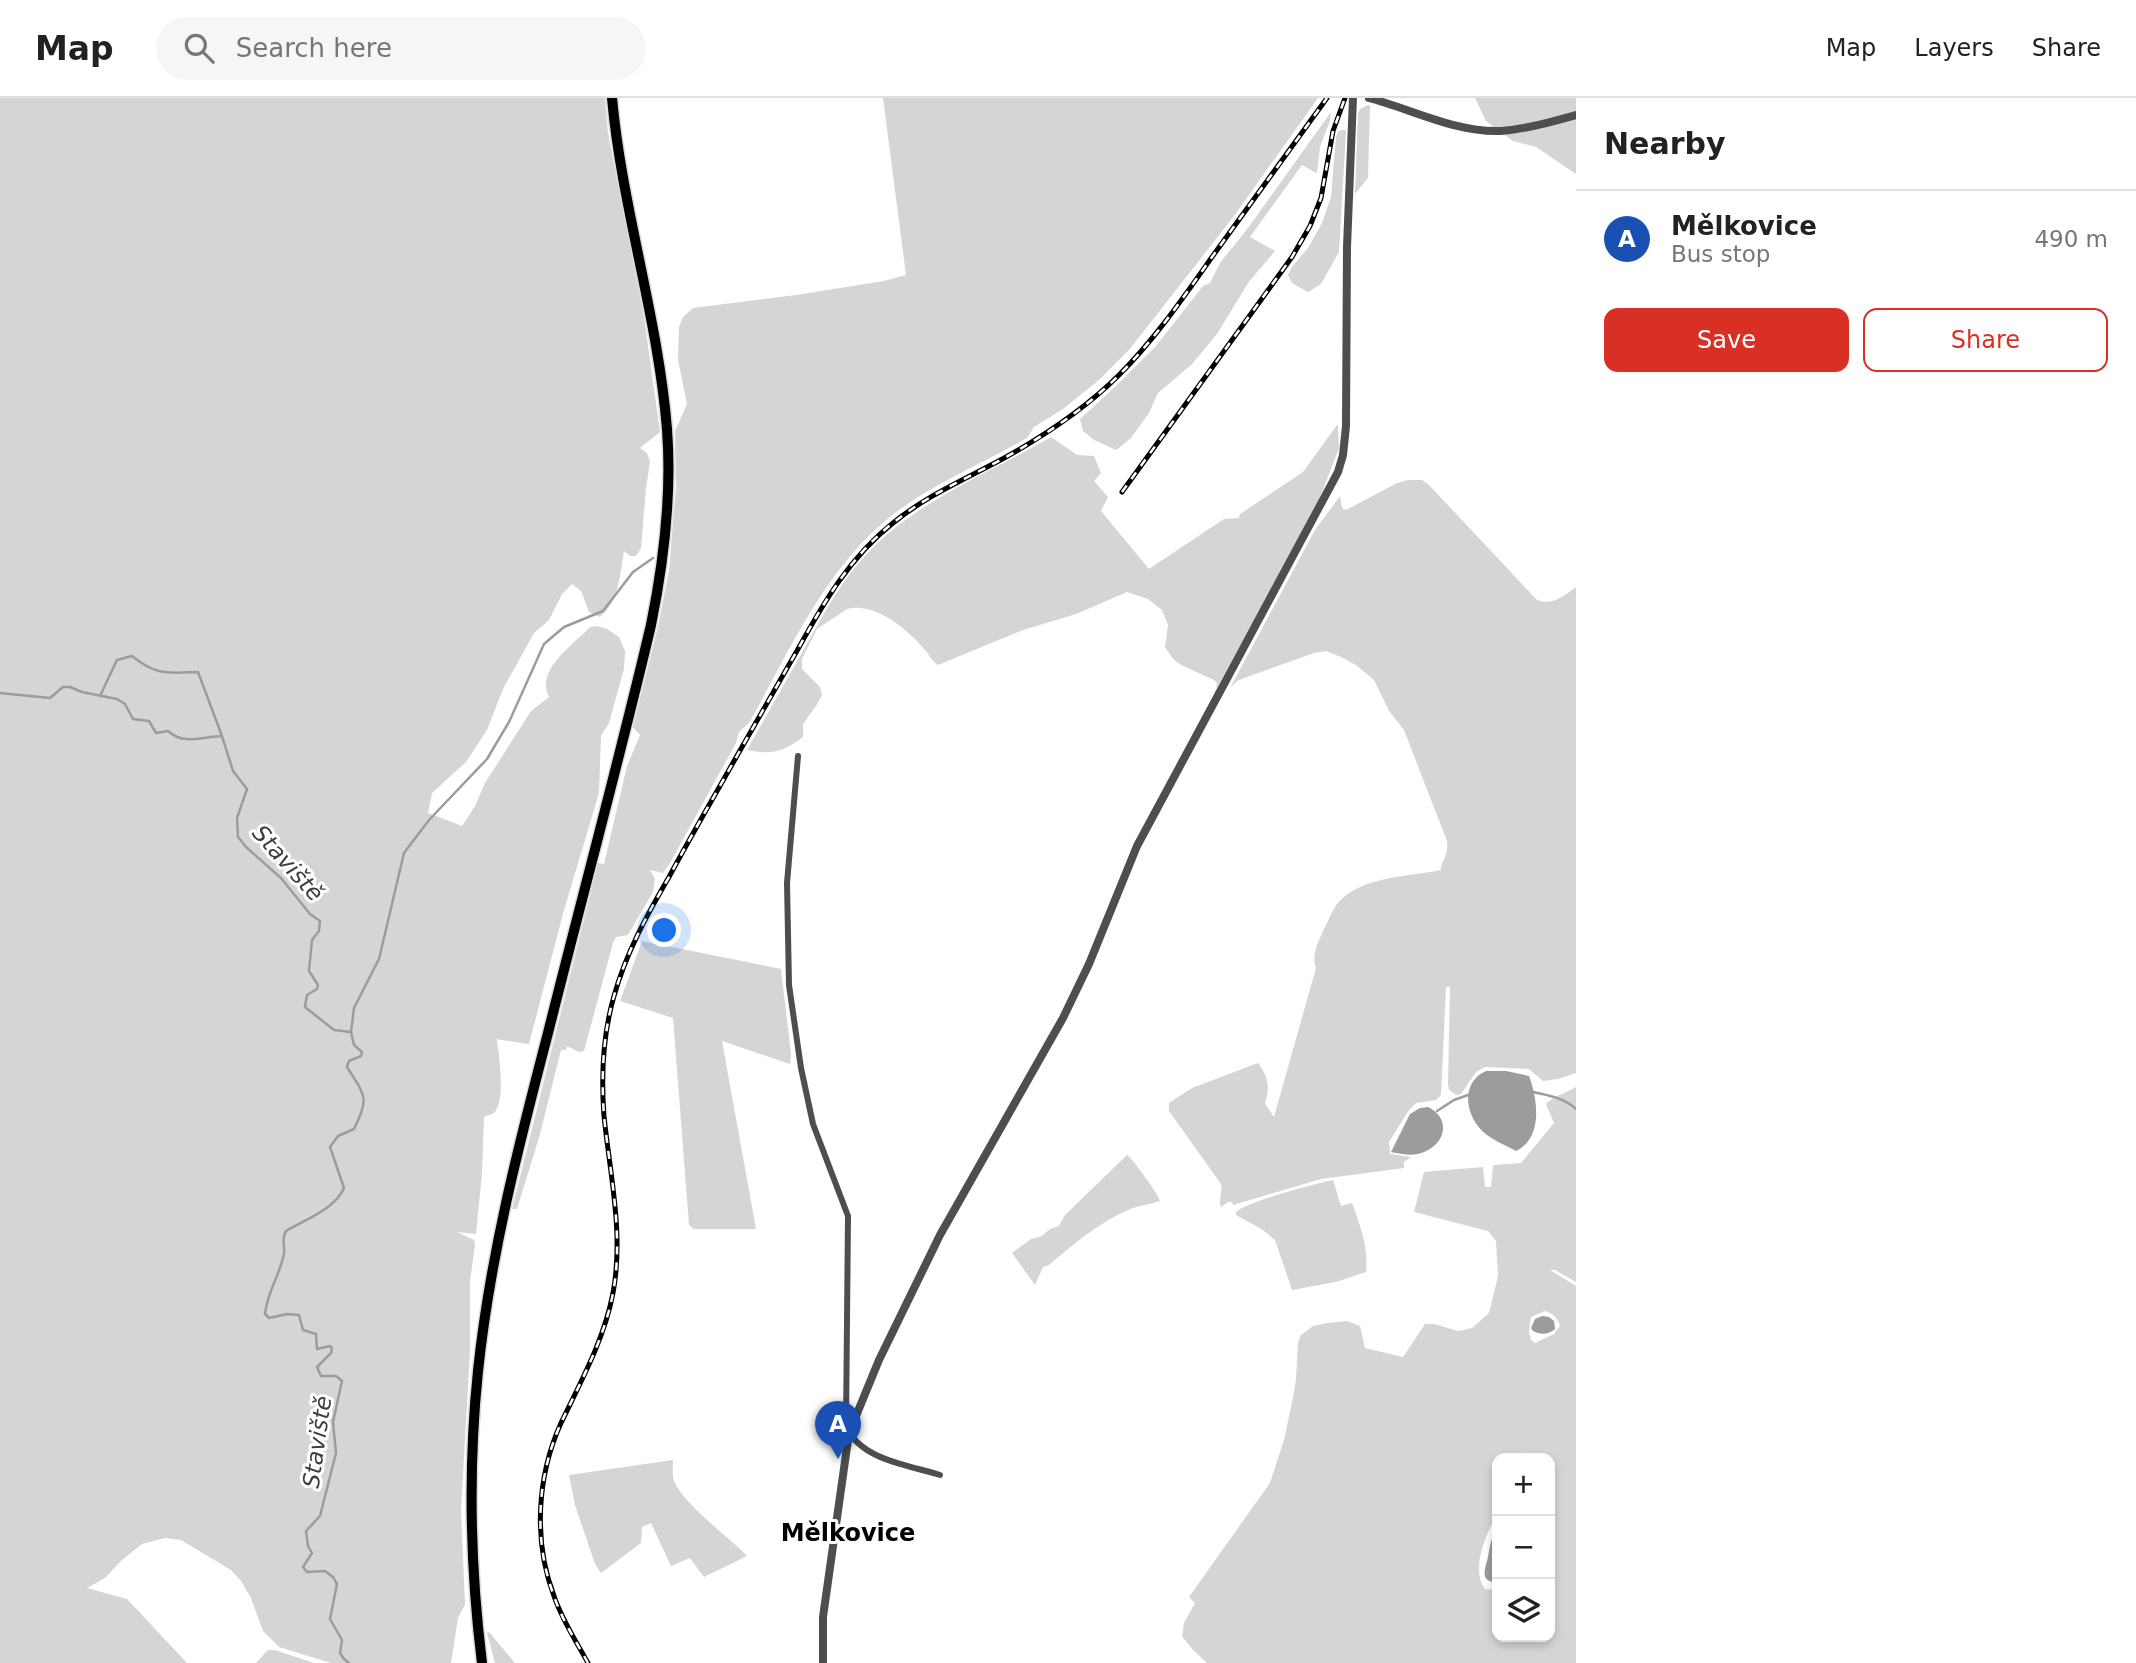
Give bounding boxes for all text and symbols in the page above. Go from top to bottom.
search box [156,17,646,80]
text: Map [35,29,114,68]
icon: search [180,29,218,67]
text: Search here [236,33,392,63]
text: Map [1826,34,1876,62]
text: Layers [1914,34,1994,62]
text: Share [2032,34,2101,62]
text: Nearby [1604,126,1726,161]
text: Mělkovice [1671,211,1817,241]
text: A [1618,226,1636,252]
text: 490 m [2034,226,2108,252]
text: Bus stop [1671,241,1770,267]
button: Save [1604,308,1849,372]
button: Share [1863,308,2108,372]
water label: Staviště [247,820,329,906]
your location [647,913,681,947]
water label: Staviště [298,1394,336,1490]
pin: A [815,1401,861,1459]
map controls [1492,1453,1555,1642]
button: + [1492,1453,1555,1516]
button: − [1492,1516,1555,1579]
district label: Mělkovice [781,1519,915,1547]
button: layers [1492,1579,1555,1642]

